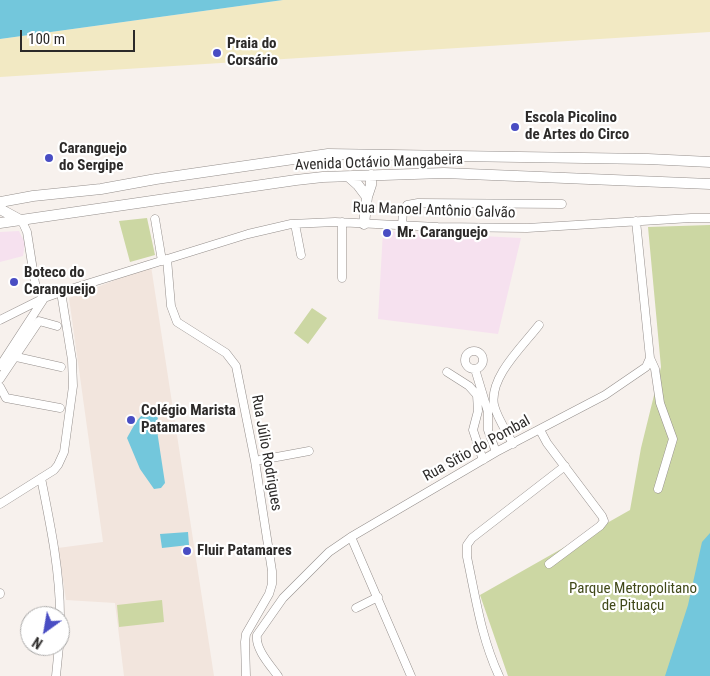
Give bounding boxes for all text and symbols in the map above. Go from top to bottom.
scale bar [22,20,138,52]
text: 100 m [28,30,65,48]
place label: Praia do Corsário [227,35,278,70]
marker: Praia do Corsário [211,47,223,59]
place label: Escola Picolino de Artes do Circo [525,109,629,144]
marker: Escola Picolino de Artes do Circo [509,121,521,133]
place label: Caranguejo do Sergipe [59,140,127,175]
street label: Avenida Octávio Mangabeira [295,151,463,175]
marker: Caranguejo do Sergipe [43,152,55,164]
street label: Rua Manoel Antônio Galvão [352,199,516,223]
place label: Mr. Caranguejo [397,224,488,242]
marker: Mr. Caranguejo [381,227,393,239]
place label: Boteco do Carangueijo [24,264,96,299]
marker: Boteco do Carangueijo [8,276,20,288]
street label: Rua Júlio Rodrigues [247,393,285,513]
place label: Colégio Marista Patamares [141,402,236,437]
street label: Rua Sítio do Pombal [420,412,534,486]
marker: Colégio Marista Patamares [125,414,137,426]
place label: Fluir Patamares [197,542,292,560]
marker: Fluir Patamares [181,545,193,557]
park label: Parque Metropolitano de Pituaçu [569,580,697,615]
north arrow [20,606,70,656]
text: N [30,634,45,652]

